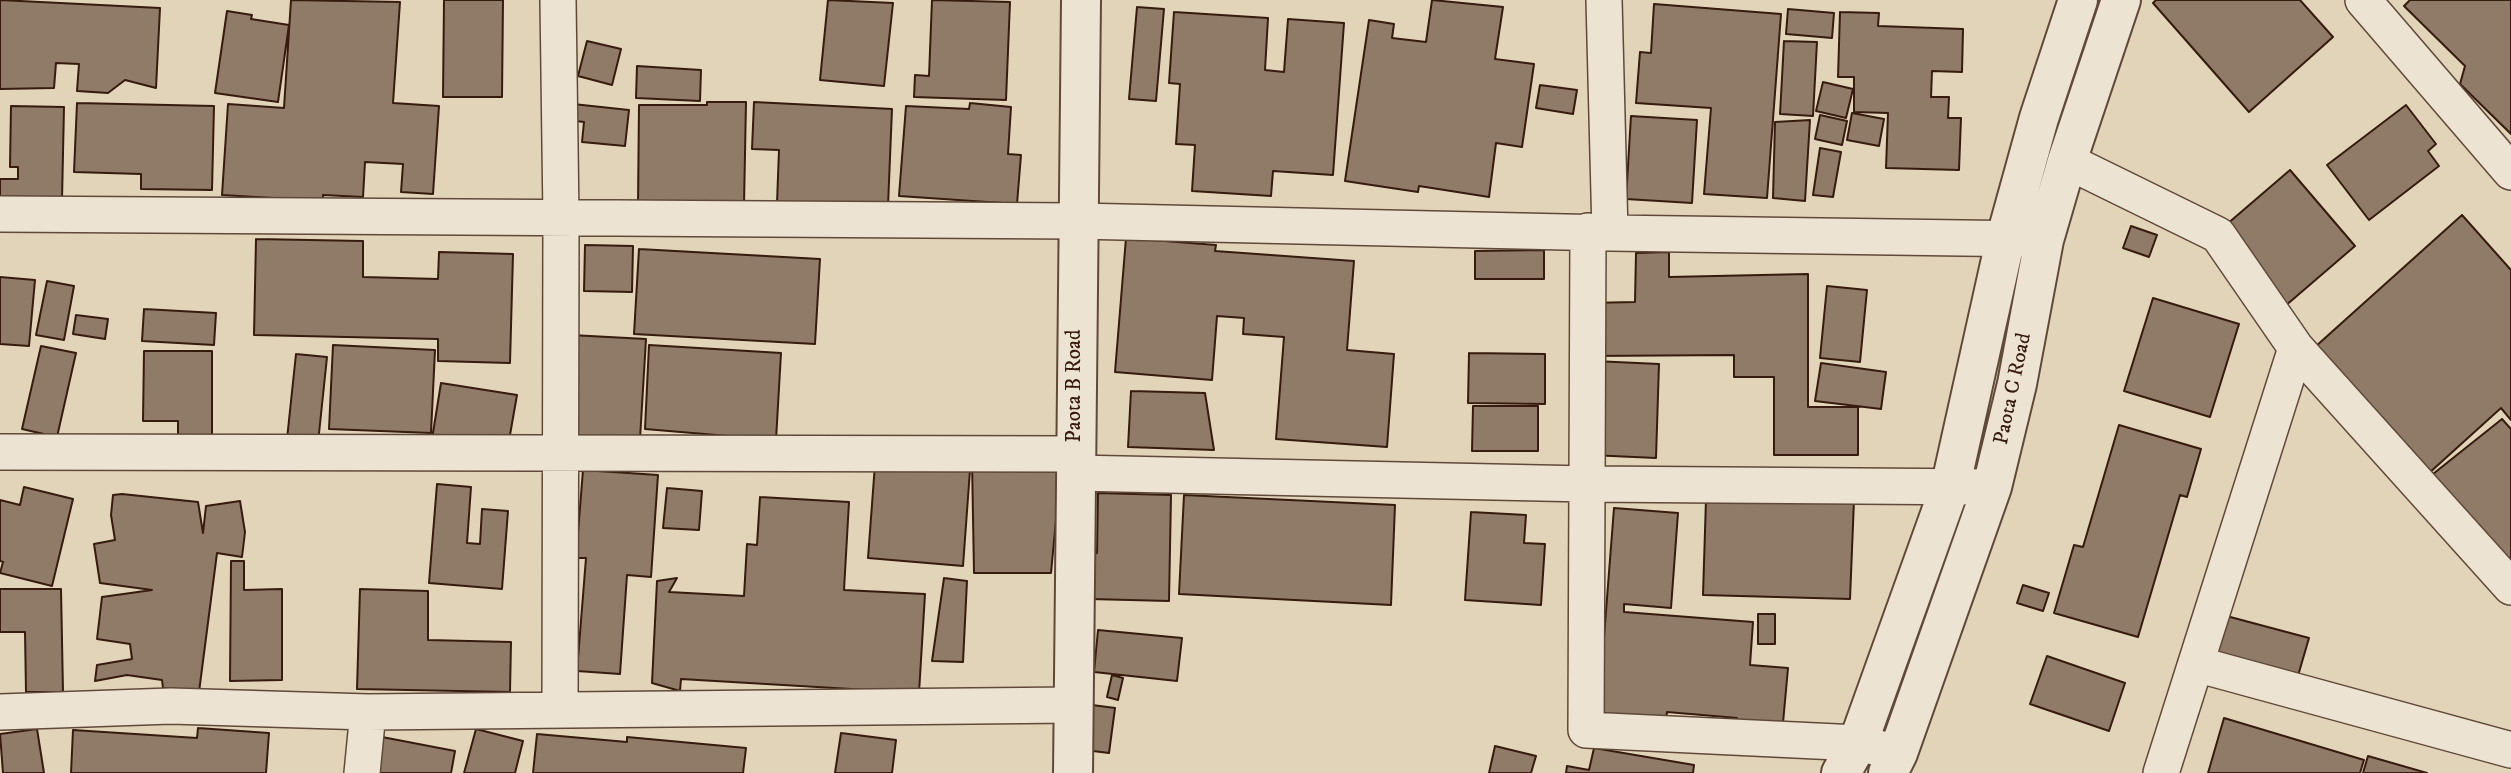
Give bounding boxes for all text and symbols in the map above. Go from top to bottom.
street label: Paota B Road [1063,330,1089,442]
street label: Paota C Road [1990,331,2038,447]

